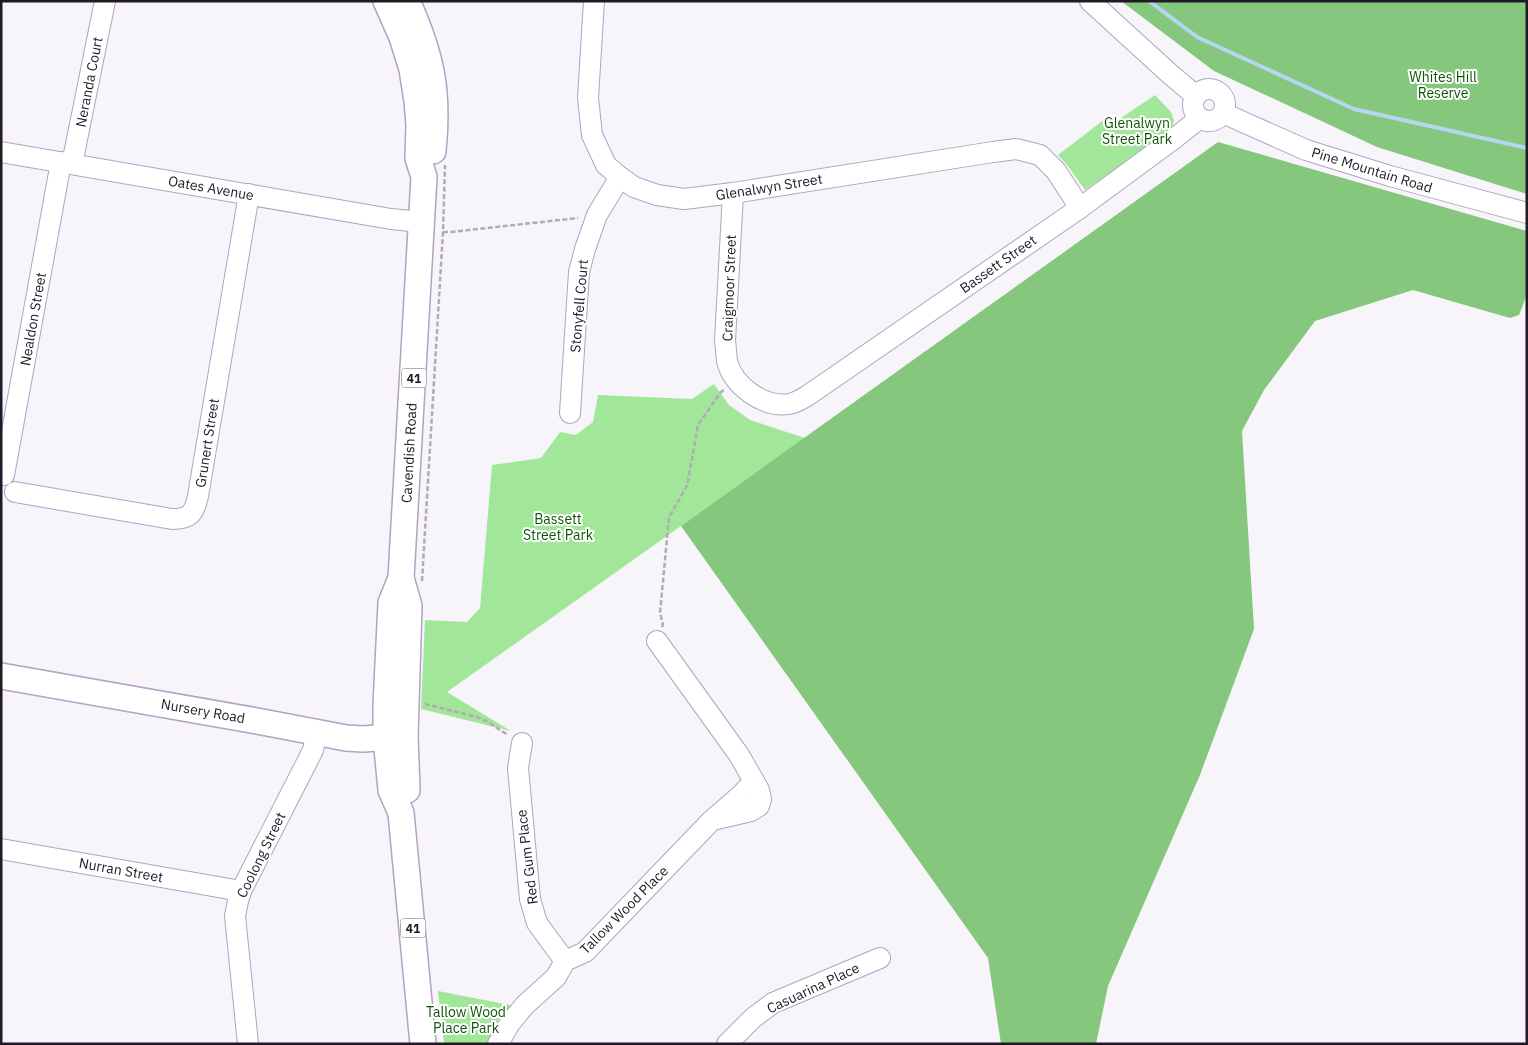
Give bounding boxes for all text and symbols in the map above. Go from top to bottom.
street label: Neranda Court [71,35,107,129]
park label: Whites Hill Reserve [1409,68,1477,102]
park label: Glenalwyn Street Park [1102,114,1173,148]
street label: Pine Mountain Road [1309,143,1435,197]
street label: Glenalwyn Street [714,170,824,204]
street label: Oates Avenue [167,172,256,204]
street label: Bassett Street [956,231,1040,297]
street label: Craigmoor Street [718,234,740,342]
street label: Stonyfell Court [566,259,592,353]
street label: Nealdon Street [16,271,50,367]
road number: 41 [402,368,426,388]
street label: Grunert Street [191,397,223,489]
street label: Cavendish Road [397,402,421,504]
park label: Bassett Street Park [523,510,594,544]
street label: Nursery Road [159,695,247,727]
street label: Red Gum Place [512,808,542,905]
street label: Coolong Street [233,809,290,901]
street label: Nurran Street [77,854,165,886]
street label: Tallow Wood Place [576,862,672,958]
road number: 41 [400,918,426,938]
street label: Casuarina Place [764,959,862,1017]
park label: Tallow Wood Place Park [426,1003,506,1037]

